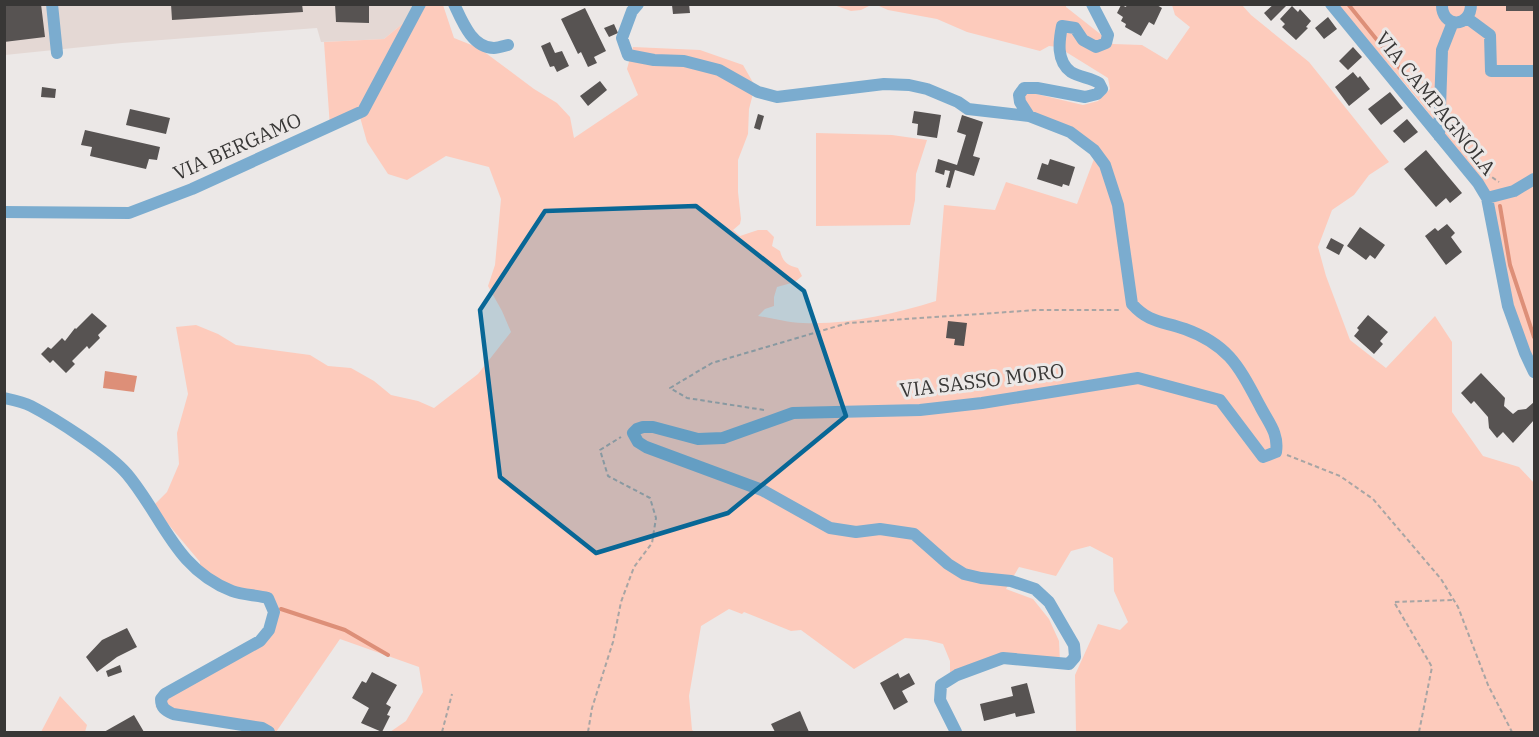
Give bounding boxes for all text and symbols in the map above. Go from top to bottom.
street label: VIA CAMPAGNOLA [1370,26,1502,181]
street label: VIA BERGAMO [169,106,305,186]
street label: VIA SASSO MORO [898,357,1066,403]

